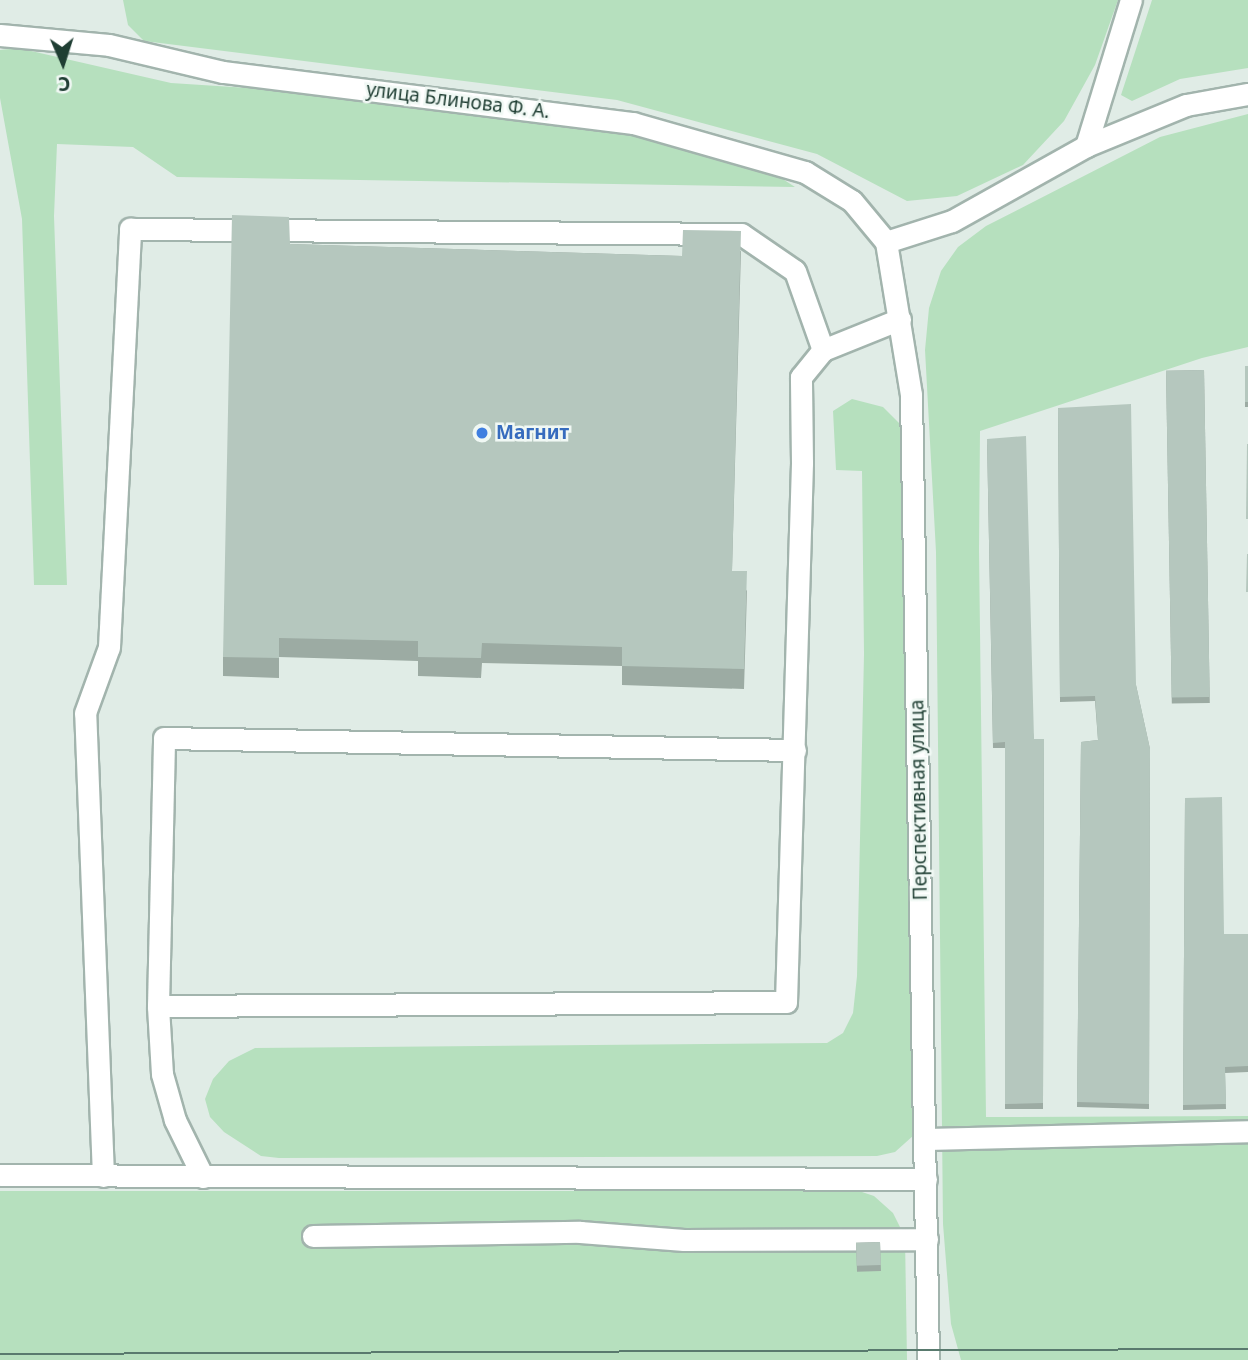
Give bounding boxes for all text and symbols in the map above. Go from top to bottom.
north arrow [28,28,98,98]
text: С [57,71,71,97]
street label: улица Блинова Ф. А. [365,78,551,124]
place label: Магнит [496,422,569,444]
marker: Магнит [474,425,490,441]
street label: Перспективная улица [906,699,932,901]

